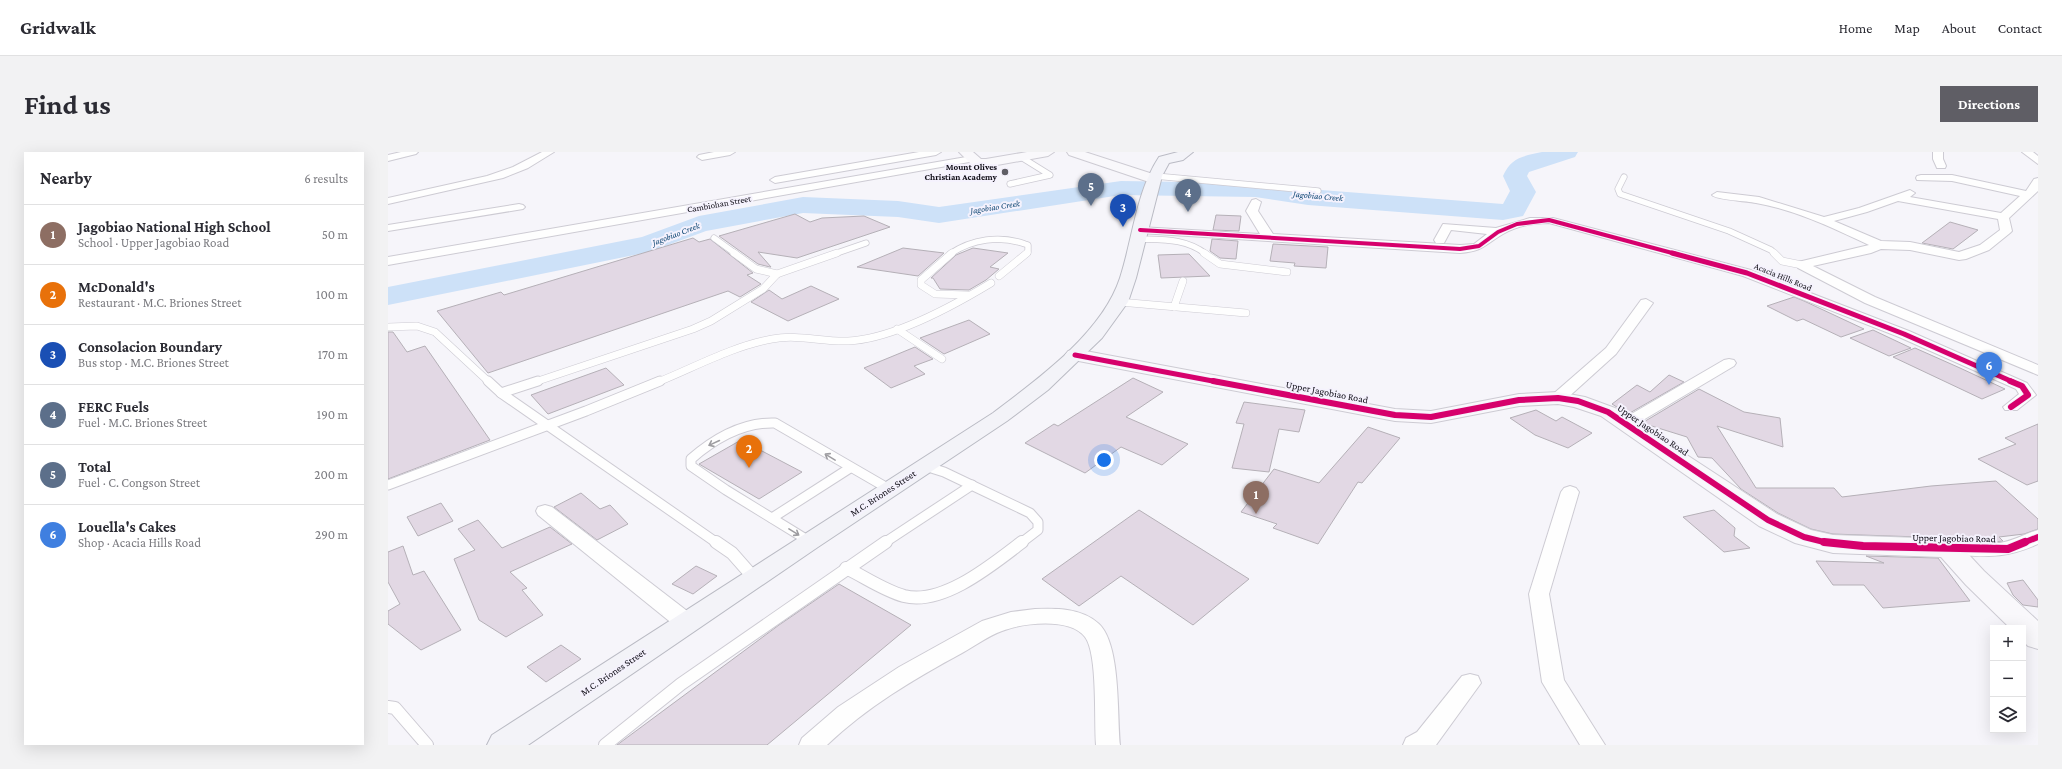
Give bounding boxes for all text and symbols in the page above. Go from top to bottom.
text: Gridwalk [20,17,96,38]
text: Home [1839,20,1872,36]
text: Map [1894,20,1920,36]
text: About [1942,20,1976,36]
text: Contact [1998,20,2042,36]
button: Directions [1940,86,2038,122]
text: Find us [24,89,111,120]
place label: Mount Olives Christian Academy [925,162,998,182]
marker: Mount Olives Christian Academy [1000,167,1010,177]
text: Nearby [40,169,92,188]
text: 6 results [304,171,348,186]
pin: 5 [1078,173,1104,206]
pin: 4 [1175,179,1201,212]
water label: Jagobiao Creek [1291,189,1344,203]
street label: Cambiohan Street [686,193,753,215]
pin: 3 [1110,194,1136,227]
water label: Jagobiao Creek [968,198,1021,216]
text: Jagobiao National High School [78,219,271,235]
water label: Jagobiao Creek [649,220,702,248]
text: 1 [51,227,55,242]
text: 50 m [322,227,348,242]
text: School · Upper Jagobiao Road [78,235,229,250]
street label: Acacia Hills Road [1753,261,1814,293]
text: McDonald's [78,279,155,295]
text: 2 [50,287,56,302]
text: 100 m [316,287,348,302]
text: Restaurant · M.C. Briones Street [78,295,241,310]
text: Consolacion Boundary [78,339,222,355]
text: 3 [50,347,56,362]
text: 170 m [318,347,348,362]
pin: 6 [1976,352,2002,385]
text: Bus stop · M.C. Briones Street [78,355,229,370]
street label: Upper Jagobiao Road [1285,379,1370,406]
text: FERC Fuels [78,399,149,415]
street label: Upper Jagobiao Road [1615,402,1691,458]
text: 4 [49,407,57,422]
text: 190 m [317,407,348,422]
text: Fuel · M.C. Briones Street [78,415,207,430]
pin: 2 [736,435,762,468]
one-way arrow [708,440,720,447]
your location [1094,450,1114,470]
one-way arrow [824,452,836,460]
text: Total [78,459,111,475]
text: 5 [50,467,56,482]
text: 200 m [314,467,348,482]
street label: M.C. Briones Street [848,467,918,518]
text: Fuel · C. Congson Street [78,475,200,490]
pin: 1 [1243,481,1269,514]
text: Louella's Cakes [78,519,176,535]
text: 6 [49,527,57,542]
text: 290 m [315,527,348,542]
one-way arrow [788,528,800,536]
street label: Upper Jagobiao Road [1912,532,1997,544]
text: Shop · Acacia Hills Road [78,535,201,550]
map controls [1990,625,2026,733]
button: + [1990,625,2026,661]
street label: M.C. Briones Street [578,646,648,698]
button: − [1990,661,2026,697]
button: layers [1990,697,2026,733]

